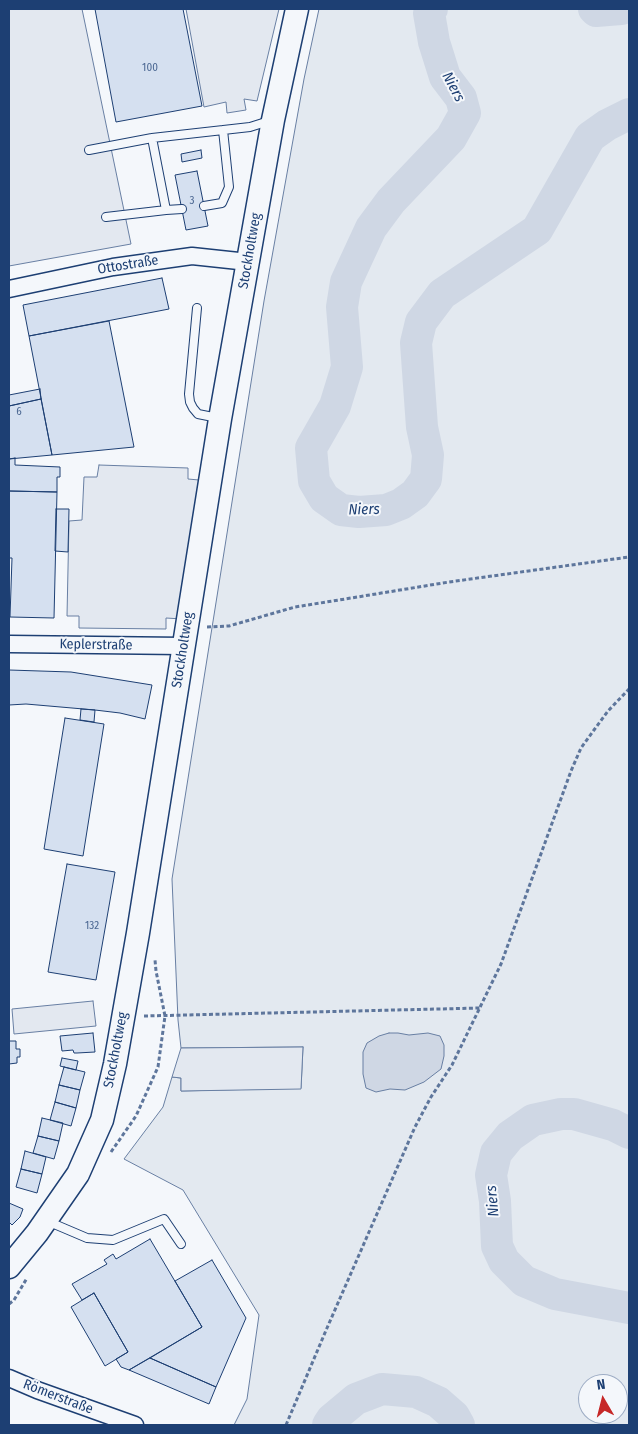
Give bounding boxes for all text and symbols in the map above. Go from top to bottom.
house number: 100 [142,61,158,75]
water label: Niers [438,69,468,105]
house number: 3 [190,194,194,208]
street label: Stockholtweg [235,212,265,290]
street label: Ottostraße [96,252,160,278]
house number: 6 [16,405,22,419]
water label: Niers [348,501,380,519]
street label: Stockholtweg [169,611,197,689]
street label: Keplerstraße [59,636,133,654]
house number: 132 [85,919,99,933]
street label: Stockholtweg [100,1011,132,1089]
water label: Niers [483,1185,503,1217]
north arrow [578,1374,628,1424]
street label: Römerstraße [21,1376,95,1418]
text: N [596,1376,606,1394]

